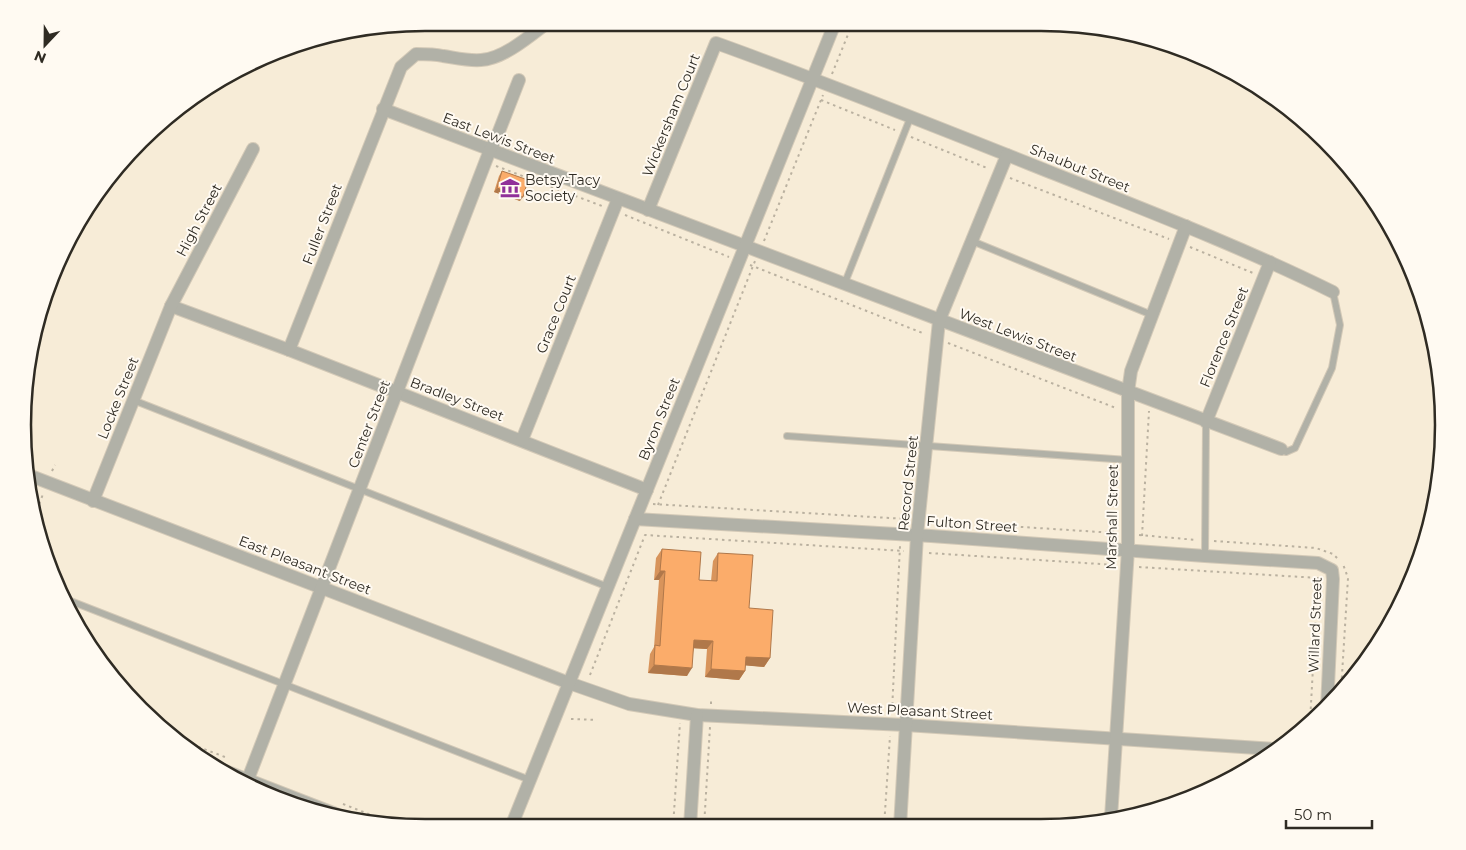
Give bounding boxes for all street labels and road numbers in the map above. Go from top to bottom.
street label: Wickersham Court [638,50,704,179]
street label: East Lewis Street [440,108,558,168]
street label: Shaubut Street [1027,140,1133,196]
street label: High Street [172,180,226,260]
street label: Fuller Street [298,181,346,267]
street label: Grace Court [532,272,580,356]
street label: Florence Street [1196,284,1252,390]
street label: West Lewis Street [957,304,1080,366]
street label: Locke Street [93,354,143,442]
street label: Bradley Street [408,373,507,425]
street label: Byron Street [634,375,684,463]
street label: Center Street [344,377,394,471]
street label: Record Street [894,434,922,532]
street label: Marshall Street [1102,464,1122,570]
street label: Fulton Street [926,512,1018,536]
street label: East Pleasant Street [236,531,374,599]
street label: Willard Street [1304,577,1326,673]
street label: West Pleasant Street [847,698,994,724]

